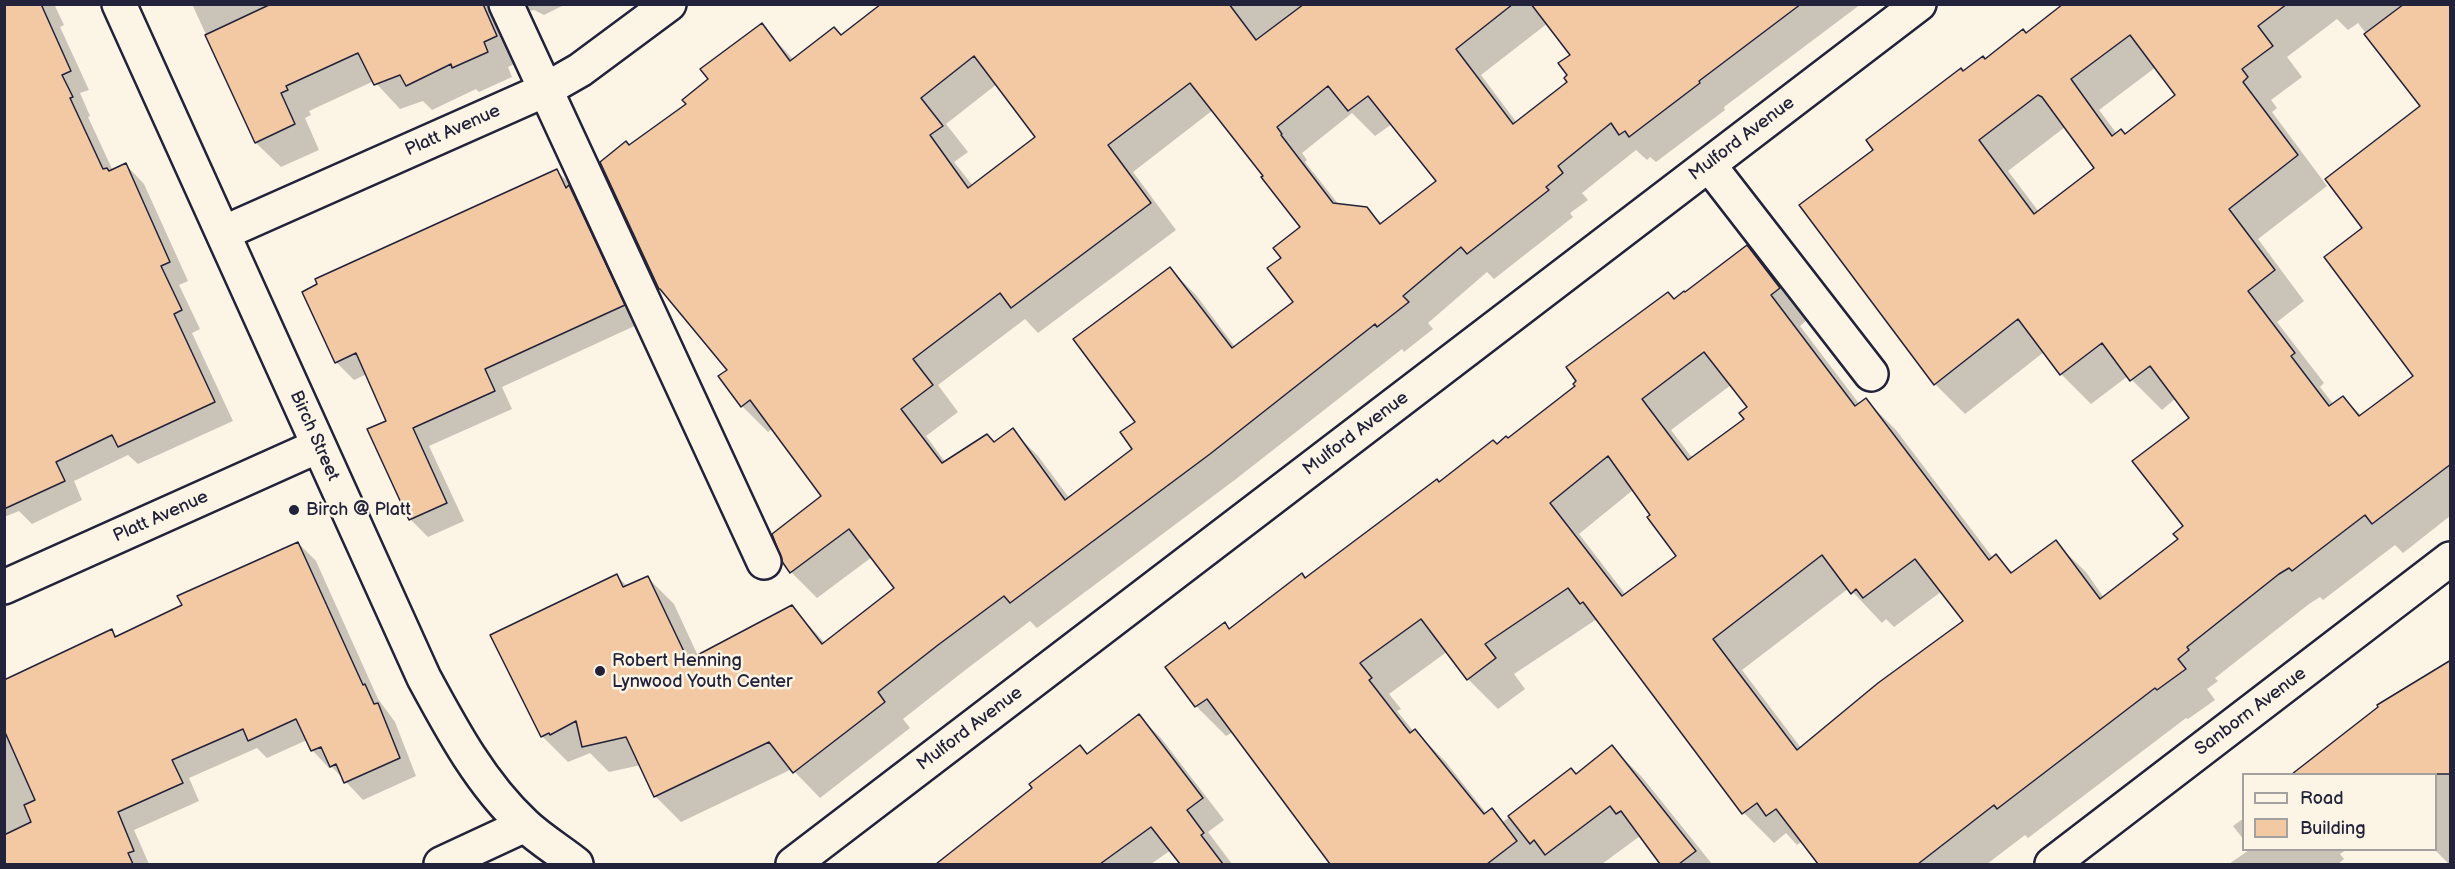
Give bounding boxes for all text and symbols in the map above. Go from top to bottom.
street label: Mulford Avenue [1685,92,1799,186]
street label: Platt Avenue [402,100,504,162]
street label: Mulford Avenue [1299,387,1413,481]
street label: Birch Street [285,388,343,484]
street label: Platt Avenue [110,486,212,548]
place label: Birch @ Platt [306,499,411,521]
marker: Birch @ Platt [287,503,301,517]
place label: Robert Henning Lynwood Youth Center [612,650,793,692]
street label: Sanborn Avenue [2191,663,2311,761]
marker: Robert Henning Lynwood Youth Center [593,664,607,678]
street label: Mulford Avenue [913,682,1027,776]
legend [2242,773,2437,851]
text: Road [2300,788,2344,809]
text: Building [2300,818,2366,839]

